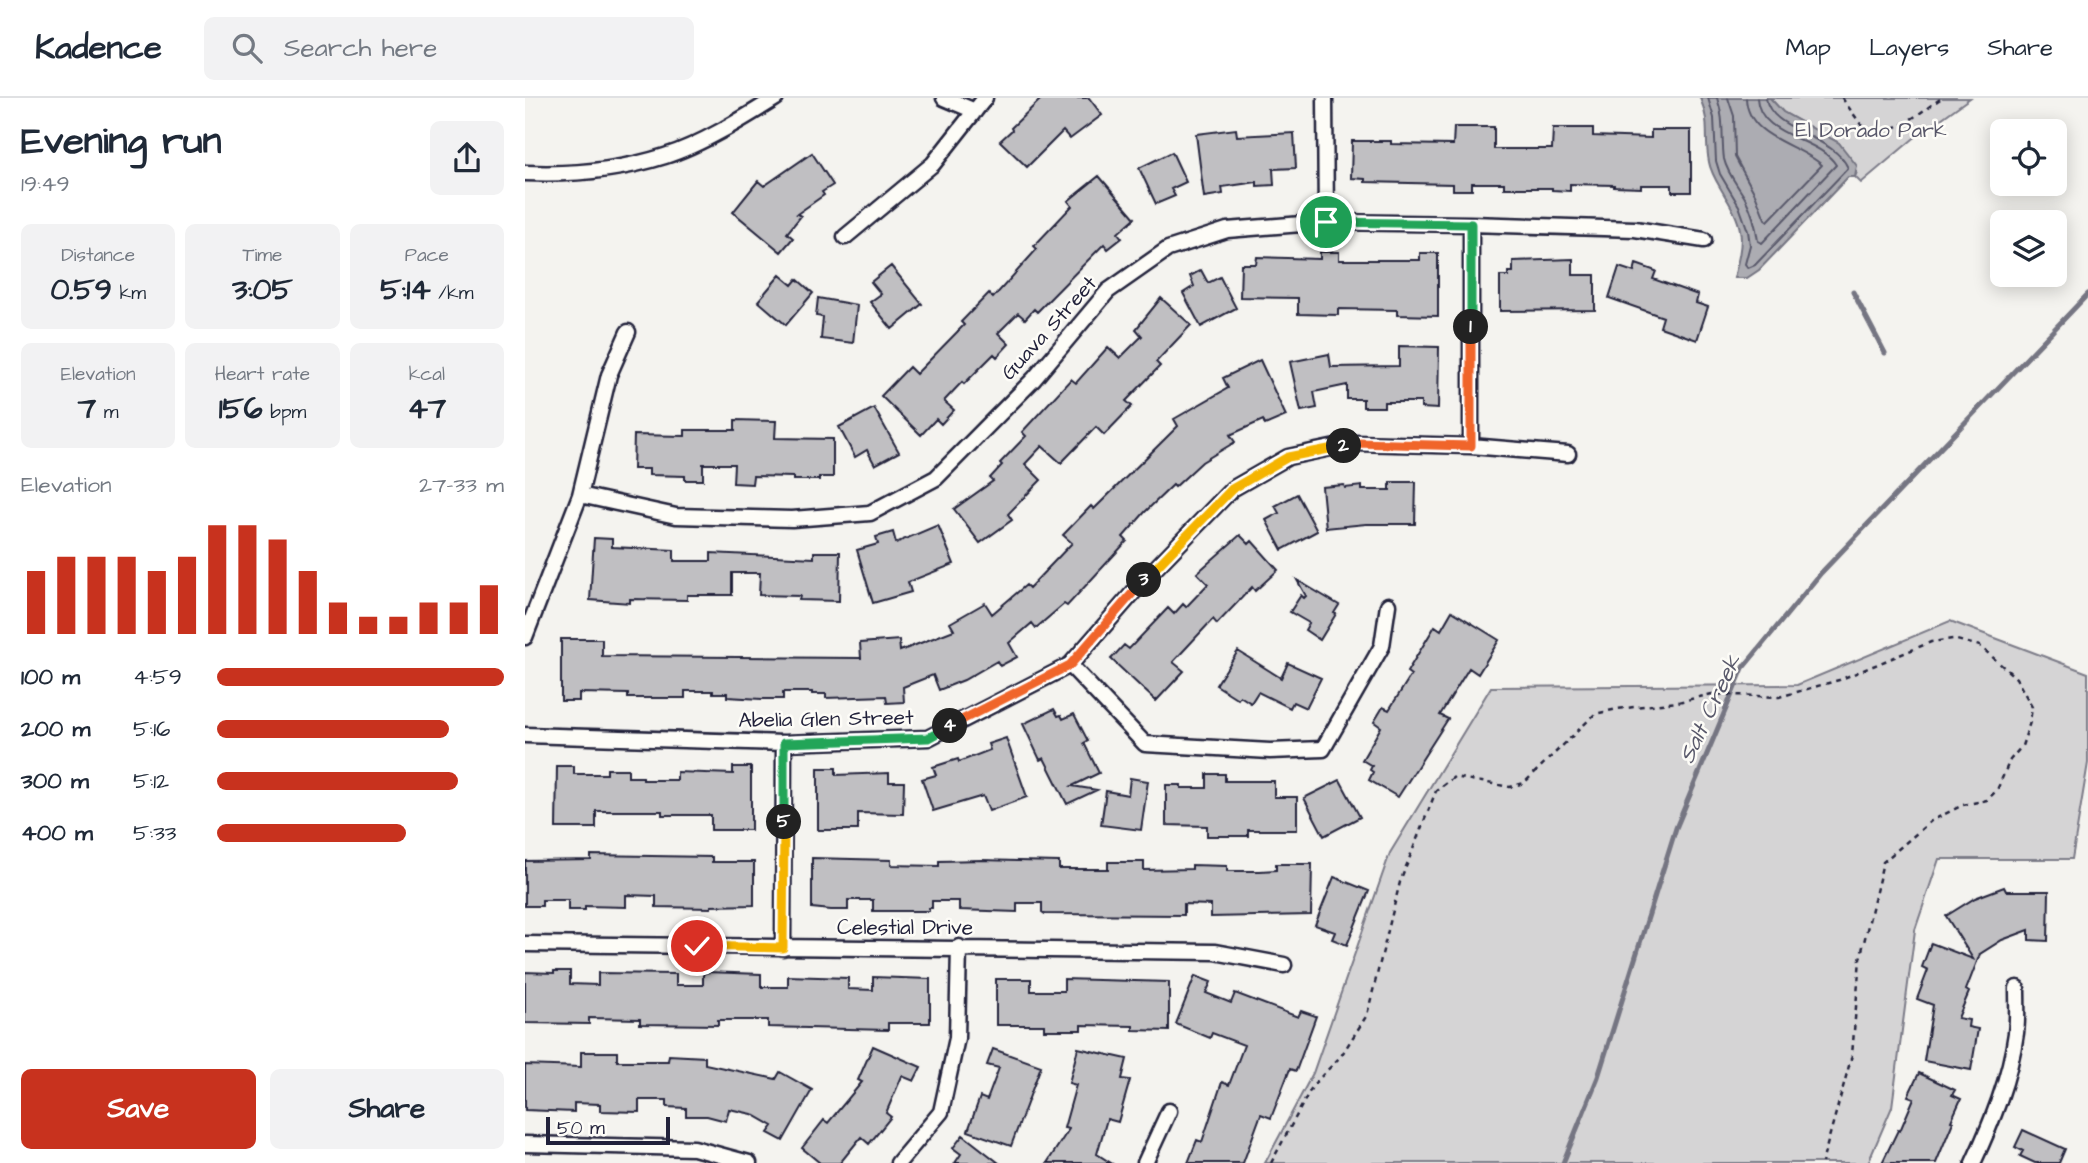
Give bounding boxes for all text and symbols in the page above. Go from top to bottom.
search box [204,17,694,80]
text: Kadence [35,25,162,71]
icon: search [228,29,266,67]
text: Search here [284,30,437,66]
text: Map [1786,31,1831,65]
text: Layers [1869,31,1949,65]
text: Share [1987,31,2053,65]
text: Evening run [21,116,222,168]
park label: El Dorado Park [1795,116,1947,145]
map controls [1990,119,2067,287]
button: locate [1990,119,2067,196]
button: share [430,121,504,195]
text: 19:49 [21,168,70,200]
pin [1296,192,1356,252]
icon: arrive [1307,203,1345,241]
button: layers [1990,210,2067,287]
text: Distance [61,242,135,269]
text: Time [243,242,282,269]
text: Pace [405,242,449,269]
text: 0.59 [50,269,112,311]
text: 3:05 [232,269,293,311]
text: 5:14 [380,269,431,311]
street label: Guava Street [995,269,1104,386]
text: km [112,280,146,307]
text: /km [431,280,473,307]
pin: 1 [1453,310,1489,344]
text: 1 [1469,313,1472,340]
text: Elevation [61,361,136,388]
text: Heart rate [215,361,310,388]
text: kcal [409,361,445,388]
text: 7 [78,388,96,430]
text: 156 [219,388,263,430]
text: 47 [407,388,446,430]
text: m [96,399,119,426]
text: bpm [263,399,306,426]
pin: 2 [1327,428,1361,464]
text: 2 [1338,432,1349,459]
text: Elevation [21,469,112,501]
text: 27–33 m [419,469,504,501]
pin: 3 [1127,562,1161,598]
text: 3 [1139,566,1148,593]
water label: Salt Creek [1671,649,1750,769]
text: 100 m [21,661,80,693]
text: 4:59 [133,661,182,693]
street label: Abelia Glen Street [738,703,914,735]
pin: 4 [933,708,967,744]
text: 4 [943,712,956,739]
text: 200 m [21,713,90,745]
text: 5:16 [133,713,171,745]
text: 300 m [21,765,89,797]
text: 5:12 [133,765,169,797]
pin: 5 [767,804,801,840]
text: 5 [777,808,790,835]
text: 400 m [21,817,93,849]
text: 5:33 [133,817,177,849]
street label: Celestial Drive [837,913,973,942]
pin [667,916,727,976]
icon: check [678,927,716,965]
button: Save [21,1069,256,1149]
button: Share [270,1069,504,1149]
scale bar [546,1114,670,1146]
text: 50 m [557,1115,605,1142]

